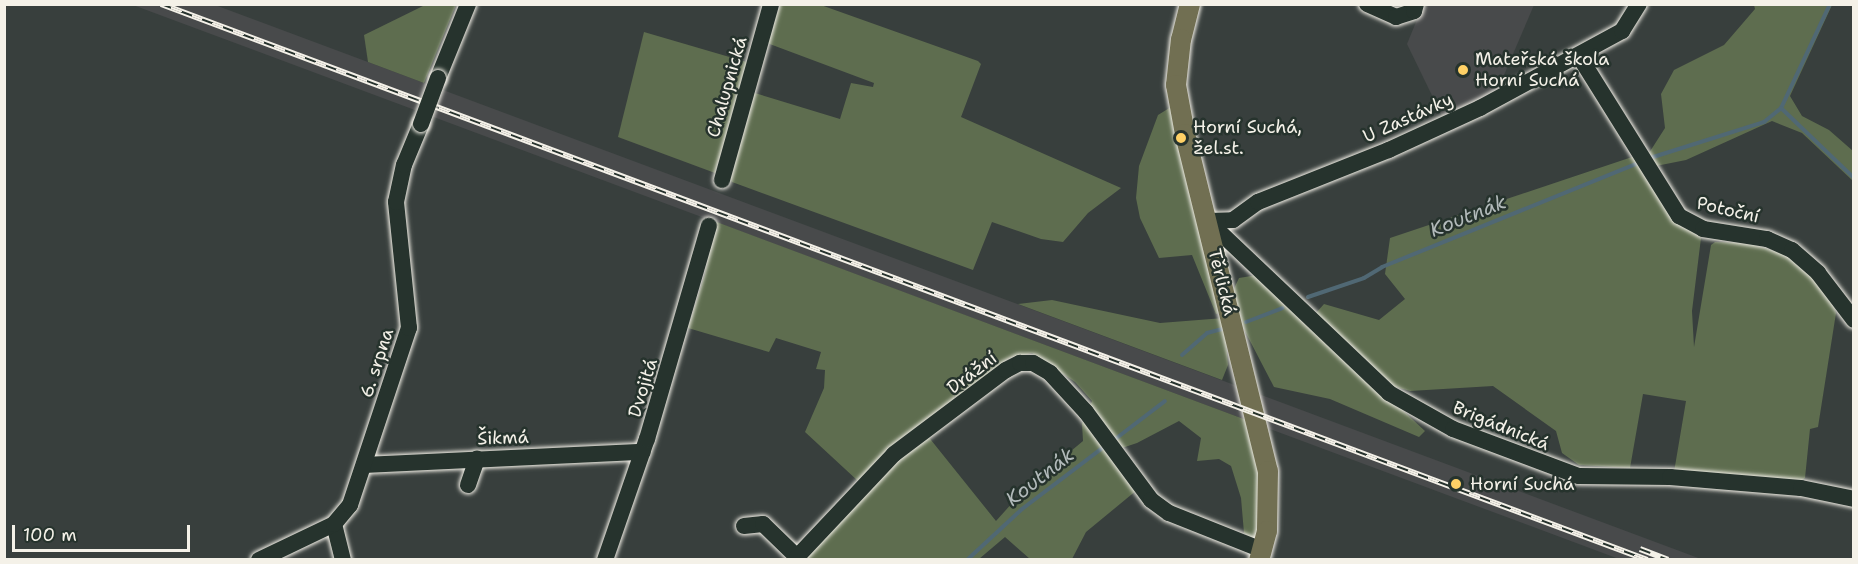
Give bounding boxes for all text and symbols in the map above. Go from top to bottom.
street label: Chalupnická [702,34,752,140]
place label: Mateřská škola Horní Suchá [1475,49,1609,92]
marker: Mateřská škola Horní Suchá [1456,63,1470,77]
street label: U Zastávky [1360,89,1456,147]
place label: Horní Suchá, žel.st. [1193,117,1302,160]
marker: Horní Suchá, žel.st. [1174,131,1188,145]
water label: Koutnák [1426,190,1510,242]
street label: Potoční [1695,192,1761,228]
street label: Těrlická [1203,246,1241,318]
street label: 6. srpna [356,326,398,400]
street label: Drážní [943,347,1001,399]
street label: Dvojitá [624,356,662,420]
street label: Brigádnická [1450,397,1552,455]
street label: Šikmá [477,426,529,450]
water label: Koutnák [1001,443,1079,511]
place label: Horní Suchá [1470,473,1575,495]
marker: Horní Suchá [1447,475,1465,493]
scale bar [15,513,194,551]
text: 100 m [23,523,77,547]

